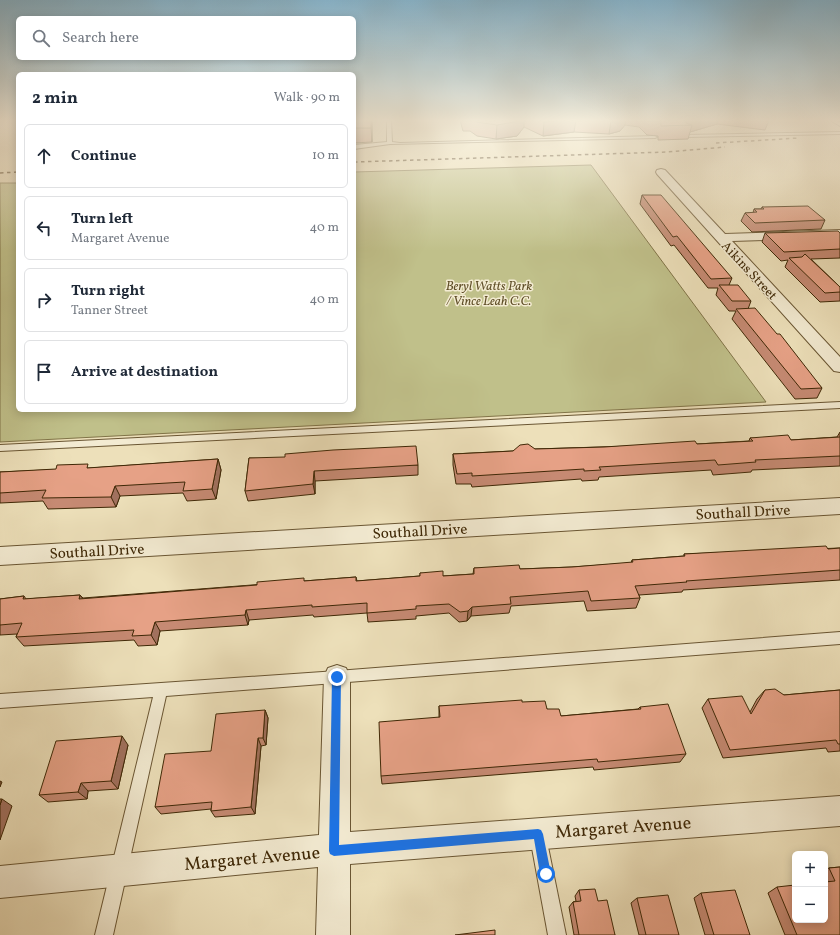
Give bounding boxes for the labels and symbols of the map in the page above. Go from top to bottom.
street label: Aikins Street [717,238,781,305]
park label: Beryl Watts Park / Vince Leah C.C. [446,278,532,311]
street label: Southall Drive [695,501,791,526]
street label: Southall Drive [372,520,468,545]
street label: Southall Drive [49,540,145,565]
route end [328,668,346,686]
street label: Margaret Avenue [554,811,692,846]
street label: Margaret Avenue [183,841,321,878]
route start [537,865,555,883]

